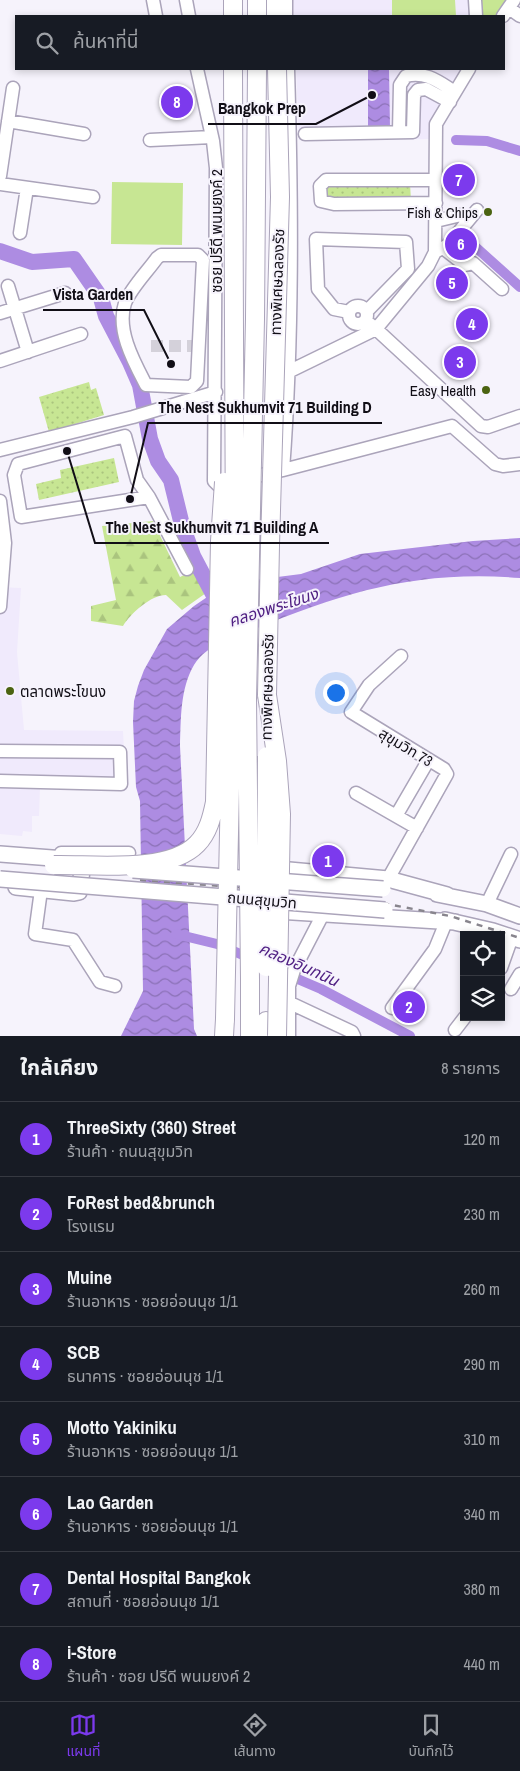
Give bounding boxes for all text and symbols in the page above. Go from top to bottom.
search box [15,15,505,70]
text: ค้นหาที่นี่ [73,28,138,54]
icon: search [33,29,61,57]
pin: 8 [161,83,193,121]
callout: Bangkok Prep [208,93,316,124]
text: Bangkok Prep [218,97,306,119]
pin: 7 [443,161,475,199]
street label: ซอย ปรีดี พนมยงค์ 2 [206,169,227,293]
place label: Fish & Chips [407,202,478,223]
marker: Fish & Chips [482,206,494,218]
pin: 6 [445,225,477,263]
street label: ทางพิเศษฉลองรัช [265,228,289,336]
pin: 5 [436,264,468,302]
callout: Vista Garden [43,279,144,310]
text: Vista Garden [53,283,133,305]
pin: 4 [456,305,488,343]
pin: 3 [444,343,476,381]
place label: Easy Health [410,380,476,401]
marker: Easy Health [480,384,492,396]
callout: The Nest Sukhumvit 71 Building D [148,392,382,423]
text: The Nest Sukhumvit 71 Building D [158,396,372,418]
callout: The Nest Sukhumvit 71 Building A [95,512,329,543]
text: The Nest Sukhumvit 71 Building A [105,516,319,538]
water label: คลองพระโขนง [225,582,322,632]
street label: ทางพิเศษฉลองรัช [256,633,278,741]
your location [323,680,349,706]
place label: ตลาดพระโขนง [20,681,106,702]
marker: ตลาดพระโขนง [4,685,16,697]
street label: สุขุมวิท 73 [375,723,437,771]
pin: 1 [312,842,344,880]
street label: ถนนสุขุมวิท [226,886,298,914]
map controls [460,931,505,1021]
button: locate [460,931,505,976]
water label: คลองอินทนิน [256,937,343,992]
button: layers [460,976,505,1021]
pin: 2 [393,988,425,1026]
text: ใกล้เคียง [20,1053,98,1082]
text: 8 รายการ [441,1057,500,1079]
text: ThreeSixty (360) Street [67,1114,236,1140]
text: 1 [32,1128,40,1150]
text: 120 m [464,1128,500,1150]
text: ร้านค้า · ถนนสุขุมวิท [67,1140,193,1162]
text: FoRest bed&brunch [67,1189,215,1215]
text: 2 [32,1203,40,1225]
text: 230 m [464,1203,500,1225]
text: โรงแรม [67,1215,115,1237]
text: Muine [67,1264,112,1290]
text: 3 [32,1278,40,1300]
text: 260 m [464,1278,500,1300]
text: ร้านอาหาร · ซอยอ่อนนุช 1/1 [67,1290,238,1312]
text: SCB [67,1339,100,1365]
text: 4 [32,1353,40,1375]
text: 290 m [464,1353,500,1375]
text: ธนาคาร · ซอยอ่อนนุช 1/1 [67,1365,223,1387]
text: Motto Yakiniku [67,1414,177,1440]
text: 5 [32,1428,40,1450]
text: 310 m [464,1428,500,1450]
text: ร้านอาหาร · ซอยอ่อนนุช 1/1 [67,1440,238,1462]
text: Lao Garden [67,1489,154,1515]
text: 6 [32,1503,40,1525]
text: 340 m [464,1503,500,1525]
text: ร้านอาหาร · ซอยอ่อนนุช 1/1 [67,1515,238,1537]
text: Dental Hospital Bangkok [67,1564,251,1590]
text: 7 [32,1578,40,1600]
text: 380 m [464,1578,500,1600]
text: สถานที่ · ซอยอ่อนนุช 1/1 [67,1590,219,1612]
text: i-Store [67,1639,116,1665]
text: 8 [32,1653,40,1675]
text: 440 m [464,1653,500,1675]
text: ร้านค้า · ซอย ปรีดี พนมยงค์ 2 [67,1665,250,1687]
tab: แผนที่ [66,1711,101,1762]
tab: เส้นทาง [233,1711,276,1762]
tab: บันทึกไว้ [409,1711,454,1762]

